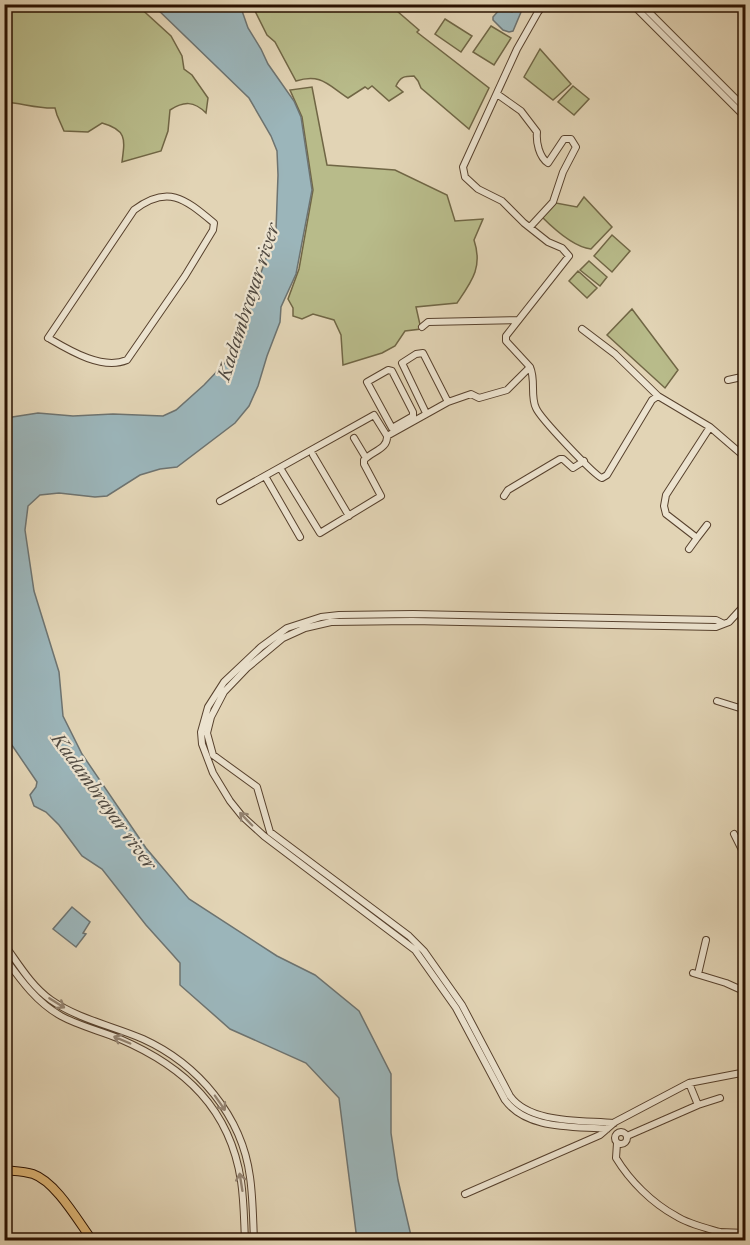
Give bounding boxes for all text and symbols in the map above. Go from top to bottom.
water label: Kadambrayar river [211,218,285,385]
water label: Kadambrayar river [45,726,163,876]
one-way arrow [238,811,253,826]
one-way arrow [48,997,65,1009]
one-way arrow [114,1034,132,1045]
one-way arrow [214,1094,226,1110]
one-way arrow [235,1173,246,1193]

